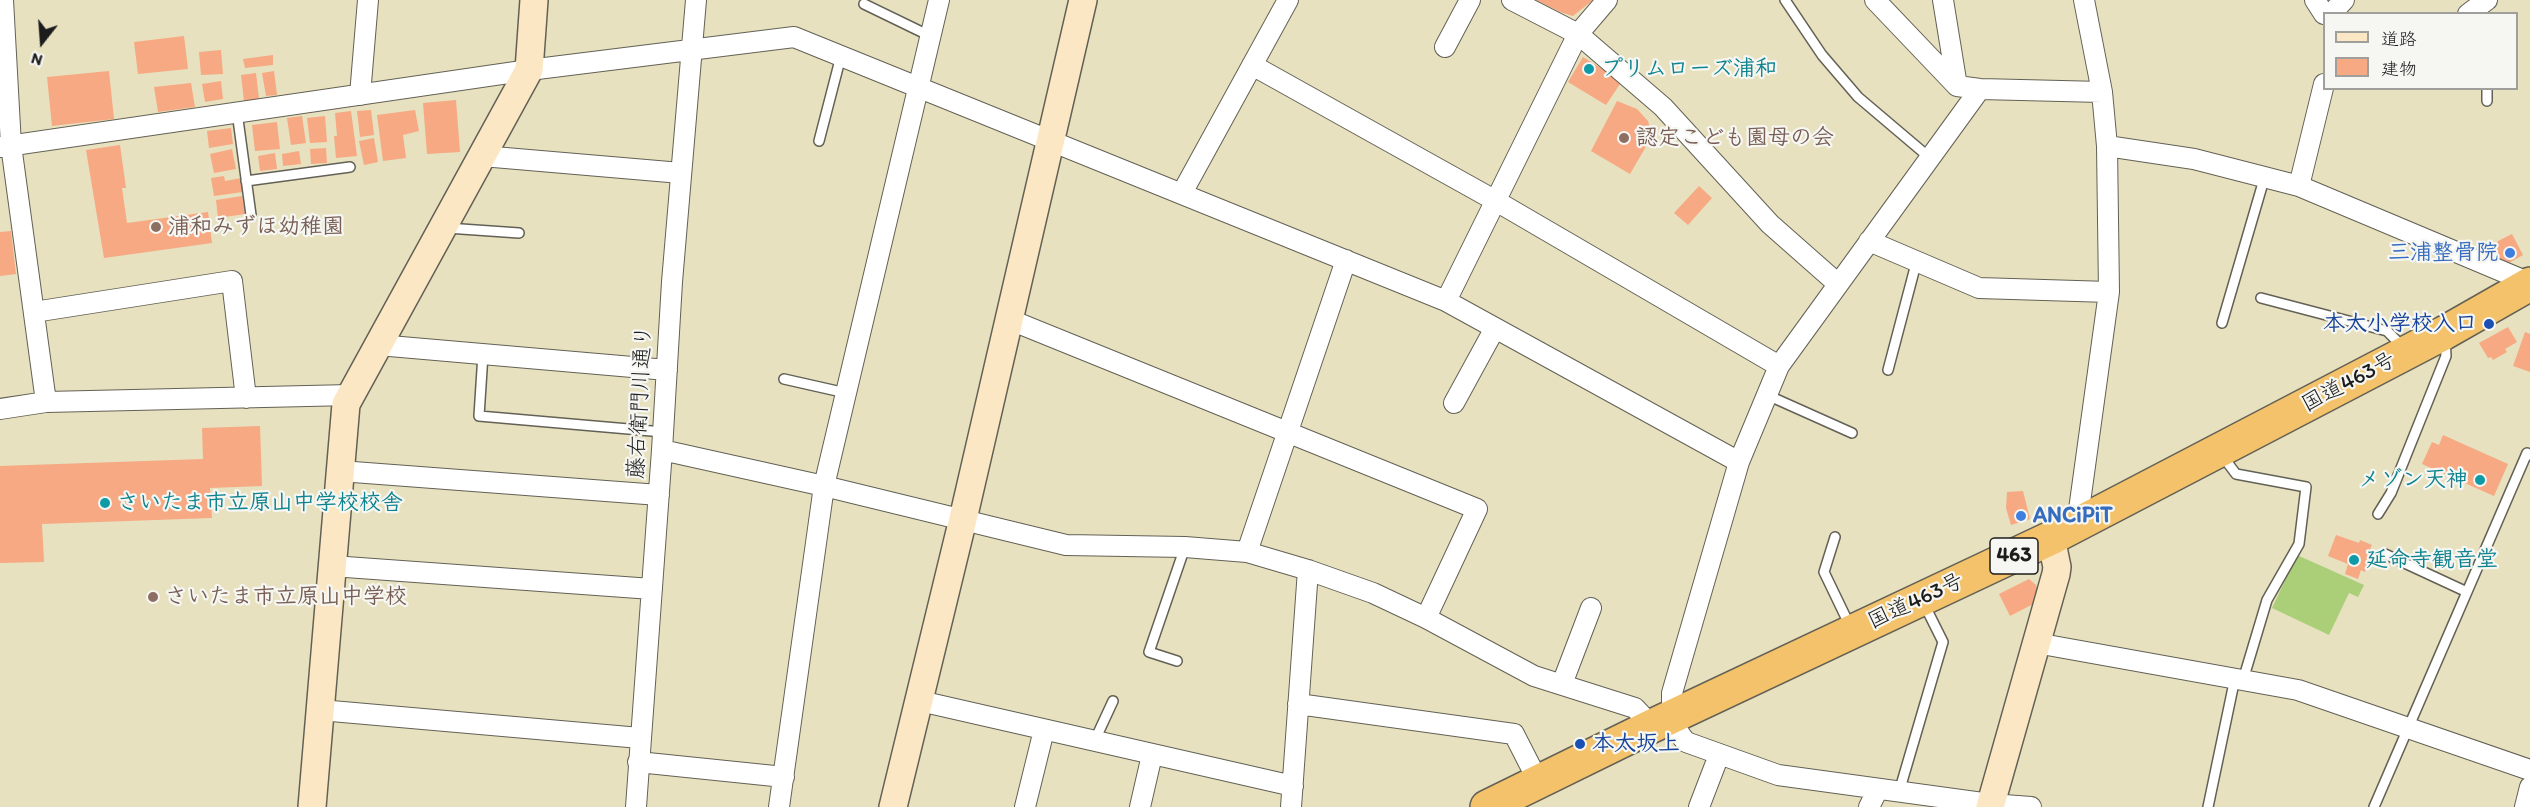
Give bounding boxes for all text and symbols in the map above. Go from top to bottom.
north arrow [12,12,72,72]
legend [2323,12,2518,90]
text: 道路 [2381,28,2417,50]
text: N [29,49,45,70]
place label: プリムローズ浦和 [1601,56,1777,82]
text: 建物 [2381,58,2417,80]
marker: プリムローズ浦和 [1582,62,1596,76]
place label: 認定こども園母の会 [1636,125,1834,151]
marker: 認定こども園母の会 [1617,131,1631,145]
place label: 浦和みずほ幼稚園 [168,214,344,240]
marker: 浦和みずほ幼稚園 [149,220,163,234]
place label: 三浦整骨院 [2388,240,2498,266]
marker: 三浦整骨院 [2503,246,2517,260]
place label: 本太小学校入口 [2323,311,2477,337]
marker: 本太小学校入口 [2482,317,2496,331]
street label: 藤右衛門川通り [624,324,658,480]
street label: 国道463号 [2297,347,2401,419]
place label: メゾン天神 [2358,467,2468,493]
marker: メゾン天神 [2473,473,2487,487]
place label: さいたま市立原山中学校校舎 [117,490,403,516]
marker: さいたま市立原山中学校校舎 [98,496,112,510]
place label: ANCiPiT [2033,503,2113,529]
marker: ANCiPiT [2014,509,2028,523]
road number: 463 [1990,538,2038,574]
place label: 延命寺観音堂 [2366,547,2498,573]
marker: 延命寺観音堂 [2347,553,2361,567]
street label: 国道463号 [1864,568,1968,636]
place label: さいたま市立原山中学校 [165,584,407,610]
marker: さいたま市立原山中学校 [146,590,160,604]
place label: 本太坂上 [1592,731,1680,757]
marker: 本太坂上 [1573,737,1587,751]

